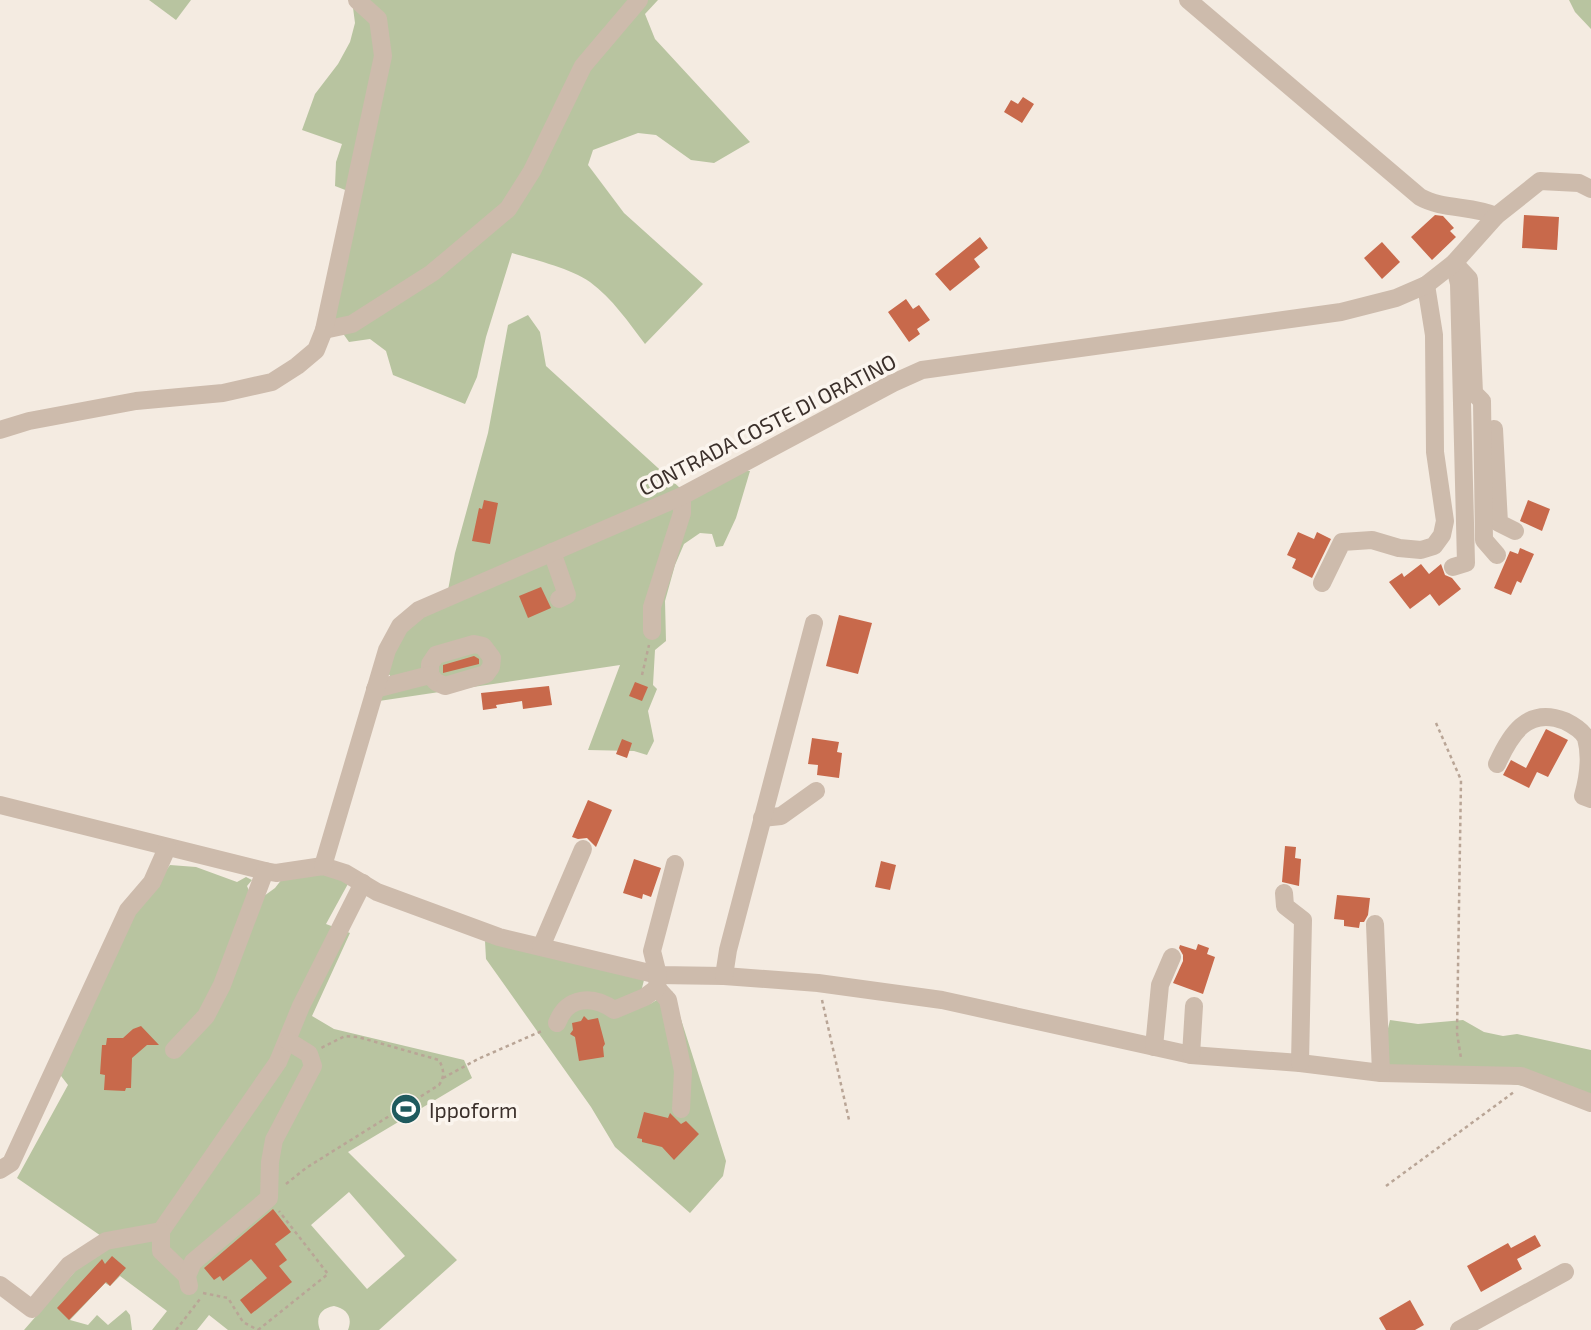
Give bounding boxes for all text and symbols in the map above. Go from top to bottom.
street label: CONTRADA COSTE DI ORATINO [634,348,900,500]
sports icon: Ippoform [389,1092,423,1126]
place label: Ippoform [429,1097,517,1122]

